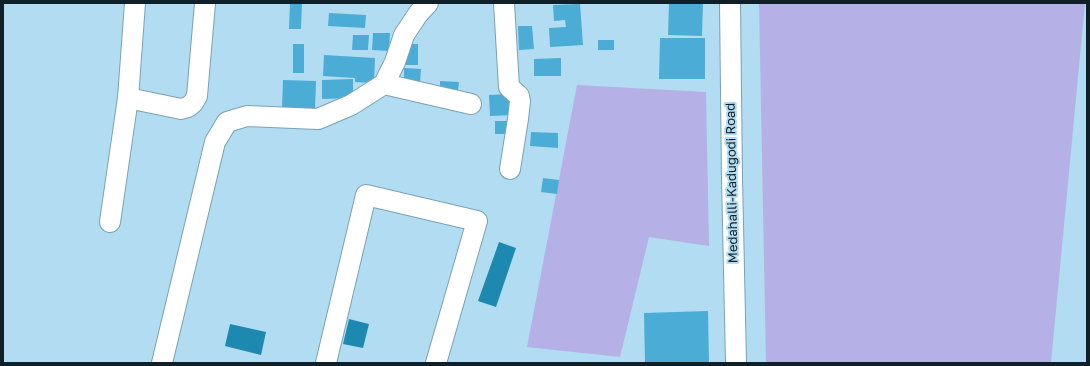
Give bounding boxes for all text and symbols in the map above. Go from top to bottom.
street label: Medahalli-Kadugodi Road [723,103,741,263]

